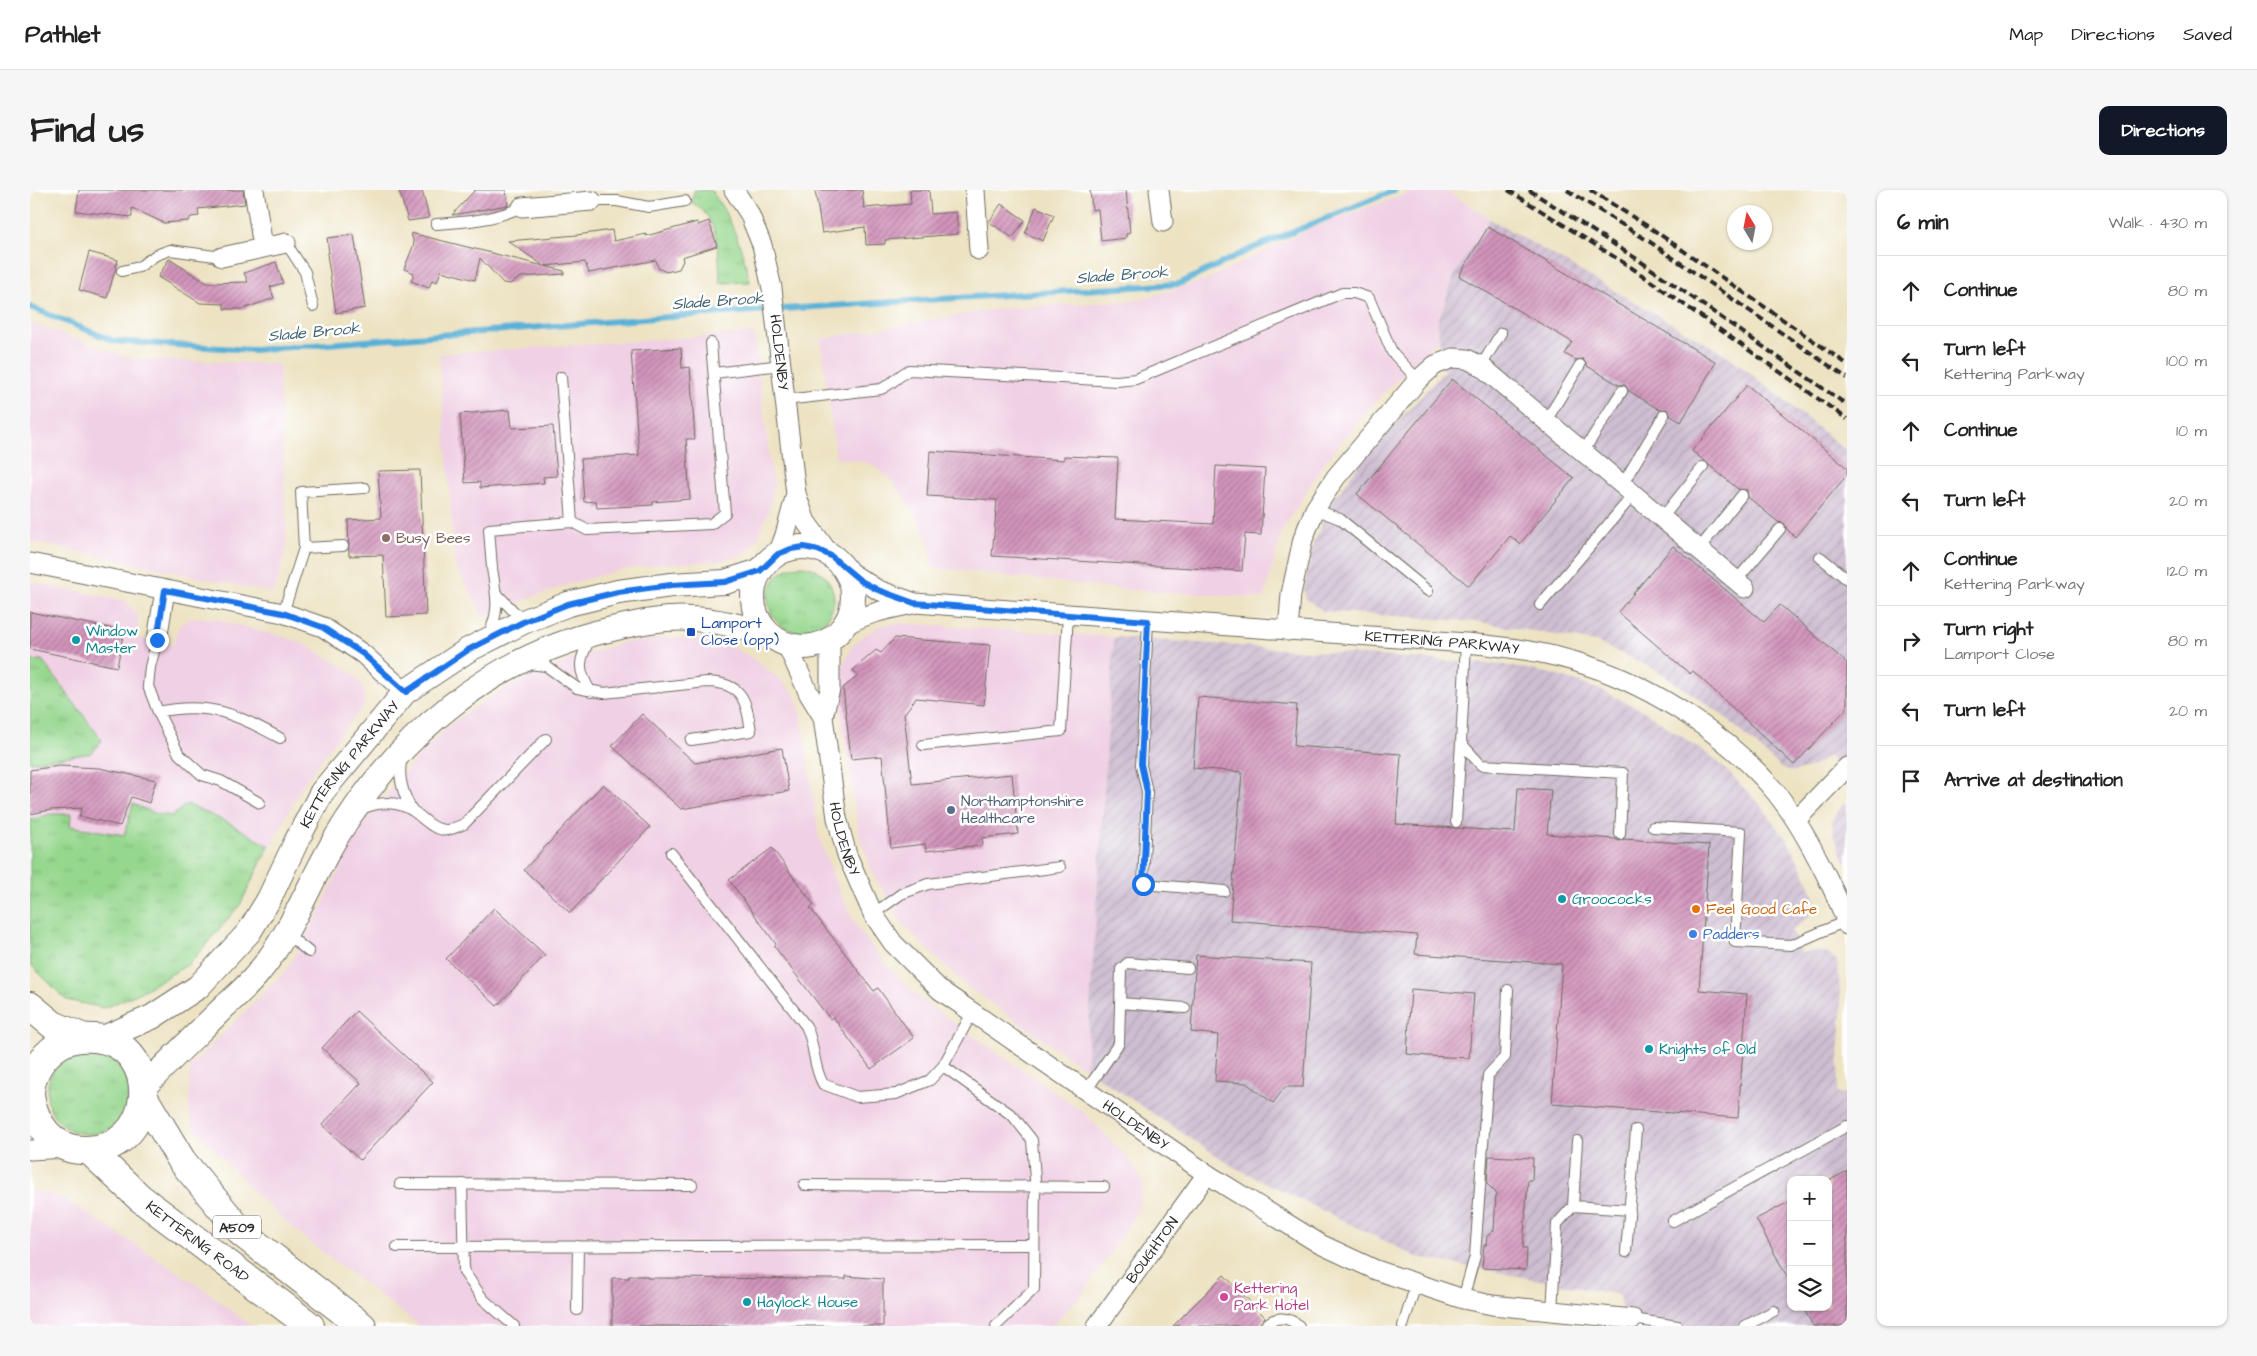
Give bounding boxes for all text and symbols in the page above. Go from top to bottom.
text: Pathlet [25,18,101,52]
text: Map [2009,22,2043,47]
text: Directions [2071,22,2155,47]
text: Saved [2183,22,2232,47]
text: Find us [30,106,144,155]
button: Directions [2099,106,2227,155]
north arrow [1727,205,1772,250]
text: 6 min [1897,208,1949,237]
text: Walk · 430 m [2108,212,2207,234]
water label: Slade Brook [1075,261,1170,289]
icon: ahead [1897,277,1925,305]
text: Continue [1944,277,2018,304]
text: 80 m [2168,280,2207,302]
water label: Slade Brook [671,287,766,315]
street label: HOLDENBY [764,313,794,392]
water label: Slade Brook [267,317,362,347]
text: Turn left [1944,336,2025,363]
icon: left [1897,347,1925,375]
text: 100 m [2166,350,2207,372]
text: Kettering Parkway [1944,363,2085,385]
icon: ahead [1897,417,1925,445]
text: Continue [1944,417,2018,444]
text: 10 m [2176,420,2207,442]
icon: left [1897,487,1925,515]
text: Turn left [1944,487,2025,514]
text: 20 m [2169,490,2207,512]
place label: Busy Bees [396,528,471,550]
marker: Busy Bees [380,532,392,544]
text: Continue [1944,546,2018,573]
icon: ahead [1897,557,1925,585]
text: 120 m [2167,560,2207,582]
text: Kettering Parkway [1944,573,2085,595]
place label: Lamport Close (opp) [701,613,779,651]
text: Turn right [1944,616,2033,643]
place label: Window Master [86,621,138,659]
marker: Lamport Close (opp) [685,626,697,638]
street label: KETTERING PARKWAY [1364,626,1521,660]
icon: right [1897,627,1925,655]
route end [146,629,169,652]
text: 80 m [2168,630,2207,652]
marker: Window Master [70,634,82,646]
text: Lamport Close [1944,643,2055,665]
street label: KETTERING PARKWAY [295,696,405,832]
icon: left [1897,697,1925,725]
text: Turn left [1944,697,2025,724]
text: 20 m [2169,700,2207,722]
icon: arrive [1897,767,1925,795]
text: Arrive at destination [1944,767,2123,794]
place label: Northamptonshire Healthcare [961,791,1084,829]
street label: HOLDENBY [824,801,865,880]
marker: Northamptonshire Healthcare [945,804,957,816]
route start [1132,873,1155,896]
place label: Groococks [1572,889,1652,910]
marker: Groococks [1556,893,1568,905]
place label: Feel Good Cafe [1706,899,1817,920]
marker: Feel Good Cafe [1690,903,1702,915]
place label: Padders [1703,924,1760,945]
marker: Padders [1687,928,1699,940]
place label: Knights of Old [1659,1039,1756,1061]
marker: Knights of Old [1643,1043,1655,1055]
street label: HOLDENBY [1098,1095,1173,1156]
map controls [1787,1176,1832,1311]
button: + [1787,1176,1832,1221]
street label: KETTERING ROAD [141,1196,254,1288]
street label: BOUGHTON [1121,1213,1184,1288]
road number: A509 [213,1216,261,1238]
button: − [1787,1221,1832,1266]
button: layers [1787,1266,1832,1311]
place label: Kettering Park Hotel [1234,1278,1309,1316]
marker: Kettering Park Hotel [1218,1291,1230,1303]
place label: Haylock House [757,1292,858,1314]
marker: Haylock House [741,1296,753,1308]

